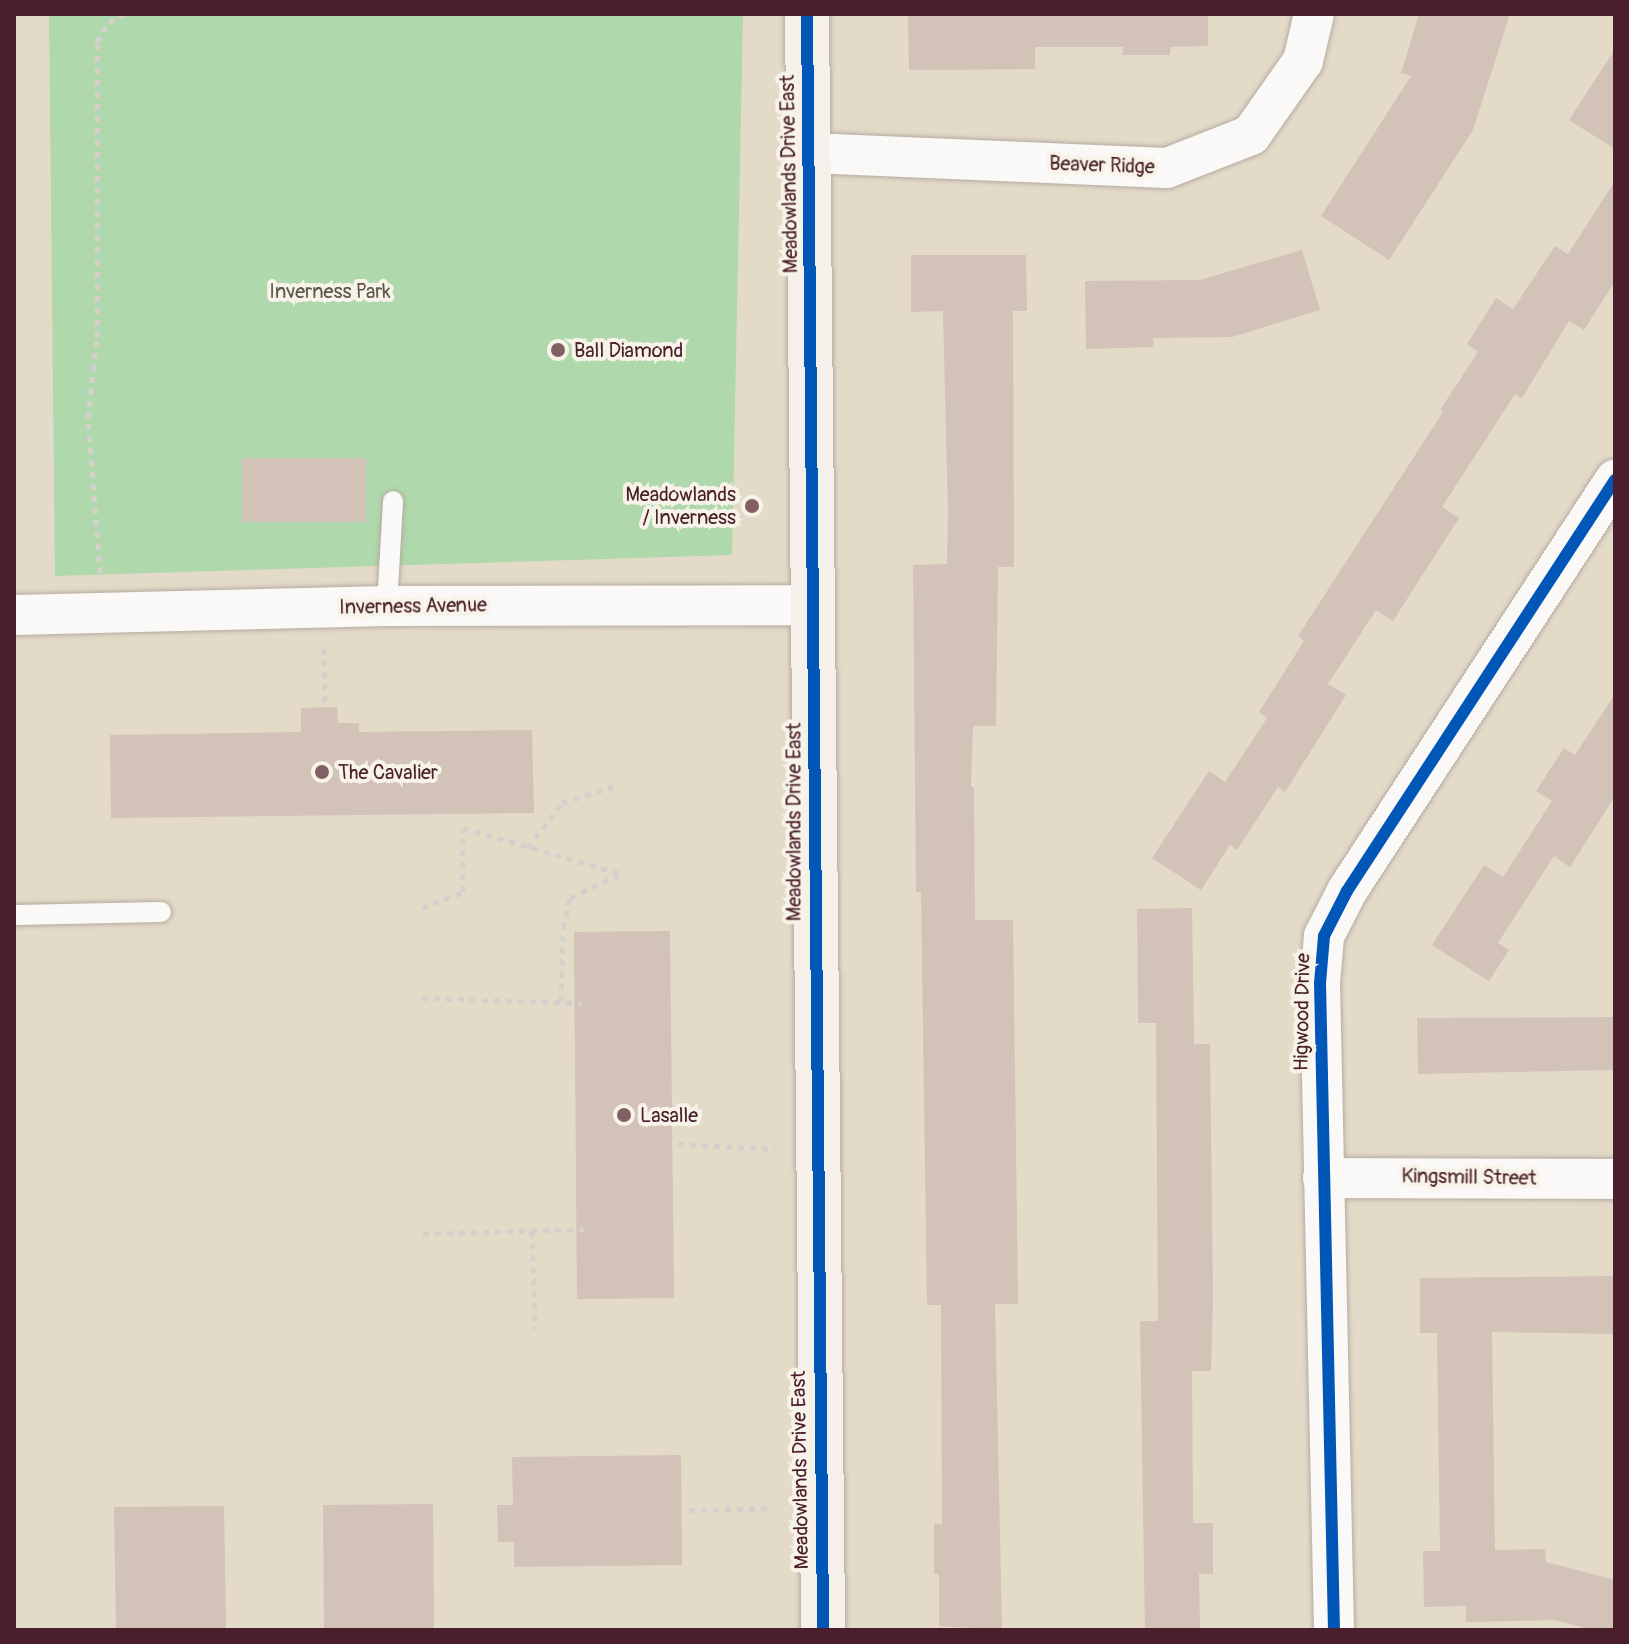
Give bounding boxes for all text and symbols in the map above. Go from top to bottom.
street label: Meadowlands Drive East [775,75,803,273]
street label: Beaver Ridge [1049,151,1155,179]
park label: Inverness Park [269,279,391,303]
place label: Ball Diamond [574,338,683,362]
marker: Ball Diamond [549,341,567,359]
place label: Meadowlands / Inverness [625,482,736,529]
marker: Meadowlands / Inverness [743,497,761,515]
street label: Inverness Avenue [339,593,487,619]
street label: Meadowlands Drive East [782,723,806,921]
place label: The Cavalier [338,760,438,784]
marker: The Cavalier [313,763,331,781]
street label: Higwood Drive [1289,953,1315,1071]
place label: Lasalle [640,1103,698,1127]
marker: Lasalle [615,1106,633,1124]
street label: Kingsmill Street [1401,1164,1537,1190]
street label: Meadowlands Drive East [786,1371,814,1569]

